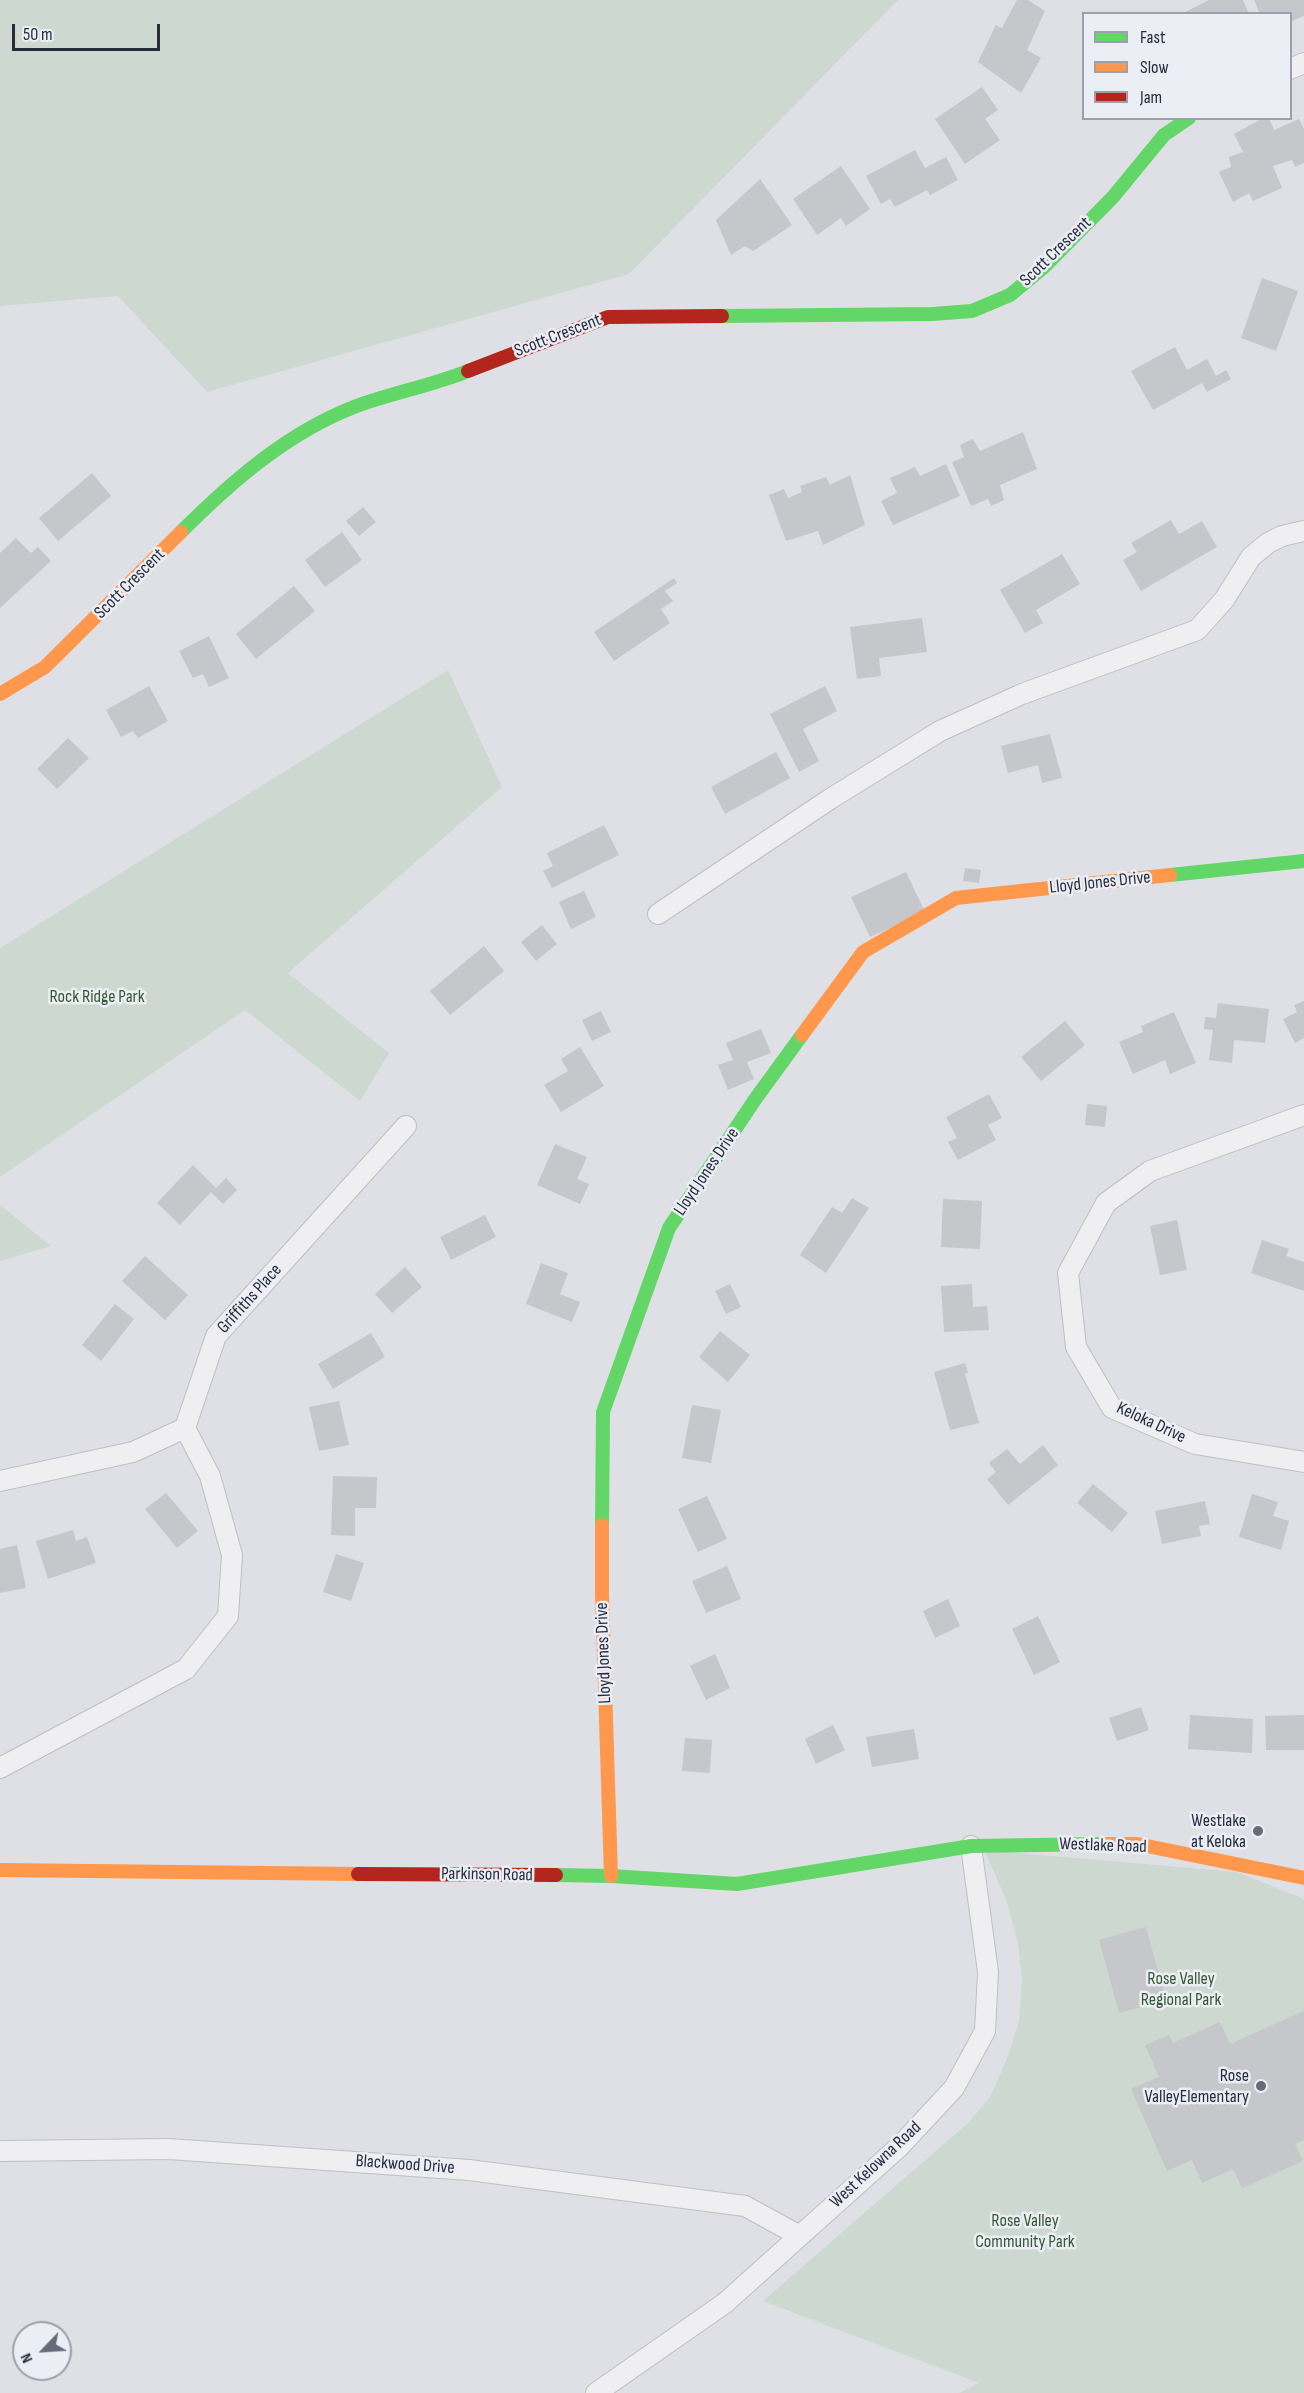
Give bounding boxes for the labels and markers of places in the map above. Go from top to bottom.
place label: Westlake at Keloka [1191,1810,1246,1852]
marker: Westlake at Keloka [1251,1824,1265,1838]
place label: Rose ValleyElementary [1145,2065,1249,2108]
marker: Rose ValleyElementary [1254,2079,1268,2093]

